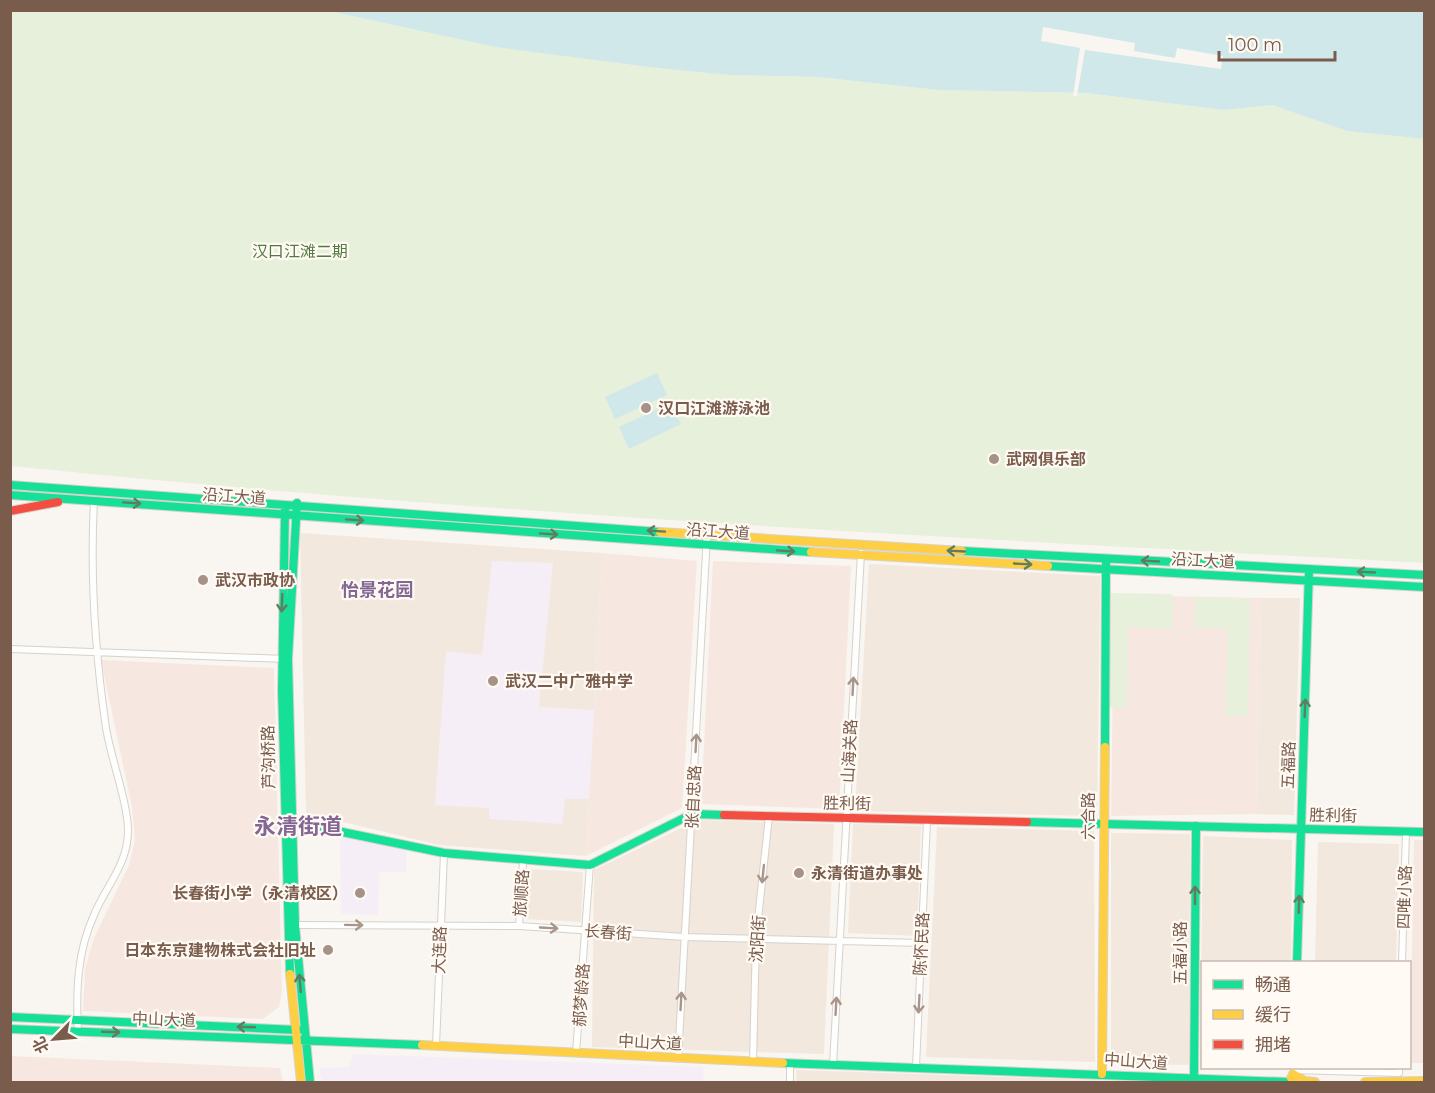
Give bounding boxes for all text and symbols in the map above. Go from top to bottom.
scale bar [1219,24,1334,62]
text: 100 m [1228,34,1282,56]
park label: 汉口江滩二期 [252,242,348,261]
place label: 汉口江滩游泳池 [658,399,770,418]
marker: 汉口江滩游泳池 [639,401,653,415]
place label: 武网俱乐部 [1006,450,1086,469]
marker: 武网俱乐部 [987,452,1001,466]
street label: 沿江大道 [201,485,267,508]
one-way arrow [121,498,141,509]
one-way arrow [345,514,365,525]
street label: 沿江大道 [685,520,751,543]
one-way arrow [647,525,667,536]
one-way arrow [539,529,559,540]
one-way arrow [946,545,966,556]
one-way arrow [775,546,795,557]
street label: 沿江大道 [1171,549,1235,572]
one-way arrow [1141,555,1161,566]
one-way arrow [1012,559,1032,570]
one-way arrow [1357,566,1377,577]
place label: 武汉市政协 [215,571,296,590]
marker: 武汉市政协 [196,573,210,587]
district label: 怡景花园 [341,579,413,601]
one-way arrow [276,592,288,612]
place label: 武汉二中广雅中学 [505,672,633,691]
marker: 武汉二中广雅中学 [486,674,500,688]
one-way arrow [848,676,859,696]
one-way arrow [1299,698,1310,718]
street label: 山海关路 [838,719,861,783]
street label: 芦沟桥路 [258,725,279,789]
one-way arrow [690,734,701,754]
street label: 五福路 [1278,741,1299,789]
street label: 张自忠路 [682,765,705,829]
street label: 六合路 [1079,792,1098,840]
street label: 胜利街 [823,794,871,813]
street label: 胜利街 [1309,806,1357,825]
district label: 永清街道 [254,813,342,840]
one-way arrow [757,864,768,884]
place label: 永清街道办事处 [811,864,923,883]
street label: 四唯小路 [1394,865,1415,929]
marker: 永清街道办事处 [792,866,806,880]
street label: 旅顺路 [510,868,533,918]
place label: 长春街小学（永清校区） [172,884,348,903]
one-way arrow [1189,885,1201,905]
marker: 长春街小学（永清校区） [353,886,367,900]
one-way arrow [1293,895,1304,915]
street label: 陈怀民路 [910,912,933,976]
street label: 沈阳街 [746,914,769,964]
one-way arrow [343,920,363,931]
street label: 长春街 [583,921,633,944]
street label: 五福小路 [1171,921,1190,985]
one-way arrow [538,922,558,933]
street label: 大连路 [429,926,450,974]
place label: 日本东京建物株式会社旧址 [124,941,316,960]
marker: 日本东京建物株式会社旧址 [321,943,335,957]
legend [1201,961,1411,1069]
street label: 郝梦龄路 [570,962,593,1028]
one-way arrow [294,973,305,993]
text: 畅通 [1255,974,1291,996]
one-way arrow [676,991,687,1011]
one-way arrow [913,994,924,1014]
one-way arrow [831,997,842,1017]
text: 缓行 [1255,1004,1291,1026]
north arrow [24,1009,84,1069]
street label: 中山大道 [132,1009,196,1030]
one-way arrow [237,1021,257,1032]
one-way arrow [100,1027,120,1038]
street label: 中山大道 [618,1031,682,1054]
text: 北 [29,1034,53,1056]
text: 拥堵 [1255,1034,1291,1056]
street label: 中山大道 [1103,1050,1169,1073]

